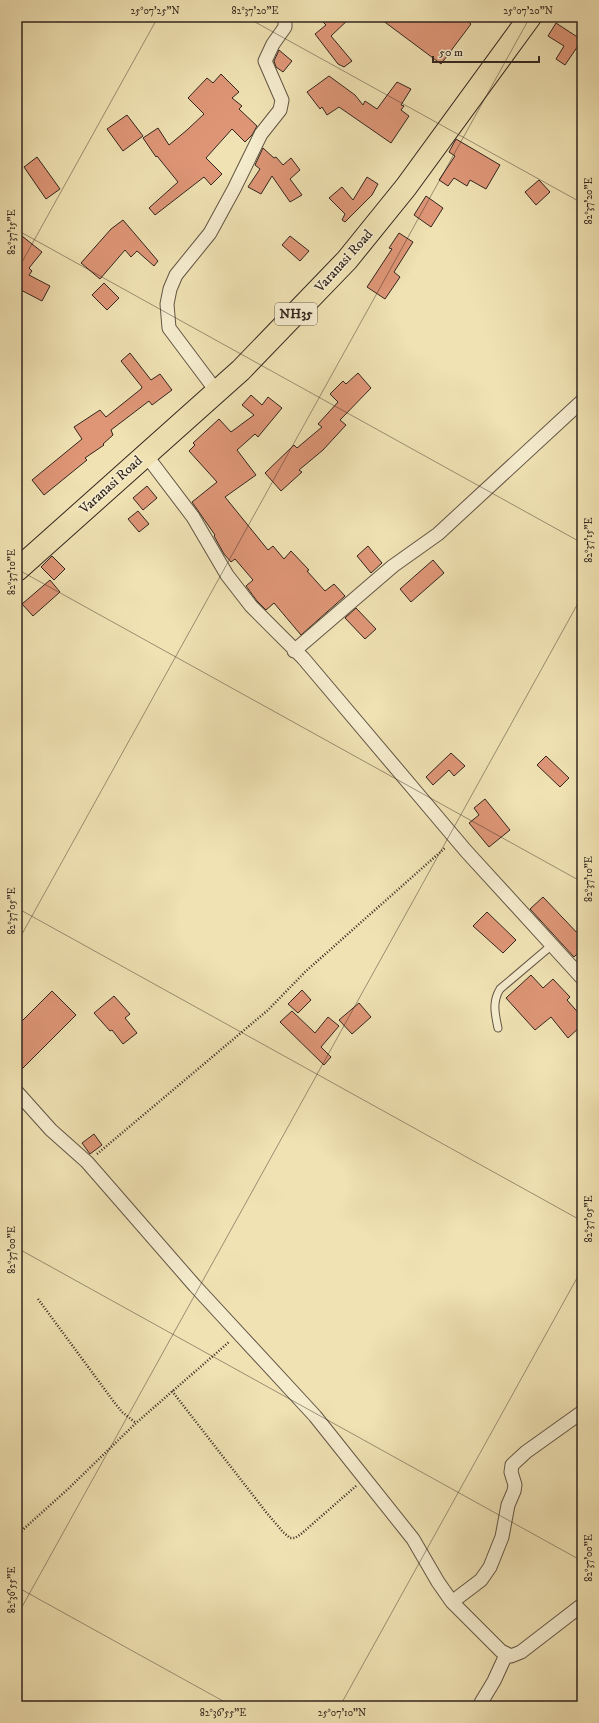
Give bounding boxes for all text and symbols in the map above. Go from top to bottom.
text: 25°07'25"N [130,5,180,17]
text: 82°37'20"E [231,5,279,17]
text: 25°07'20"N [503,5,553,17]
scale bar [433,38,539,64]
text: 50 m [439,45,463,60]
text: 82°37'20"E [583,177,595,225]
text: 82°37'15"E [6,209,18,255]
street label: Varanasi Road [310,226,377,297]
road number: NH35 [275,303,317,325]
street label: Varanasi Road [75,452,146,519]
text: 82°37'15"E [583,517,595,563]
text: 82°37'10"E [6,549,18,595]
text: 82°37'10"E [583,856,595,902]
text: 82°37'05"E [6,887,18,935]
text: 82°37'05"E [583,1195,595,1243]
text: 82°37'00"E [6,1226,18,1274]
text: 82°37'00"E [583,1534,595,1582]
text: 82°36'55"E [6,1567,18,1613]
text: 82°36'55"E [200,1707,246,1719]
text: 25°07'10"N [318,1707,366,1719]

